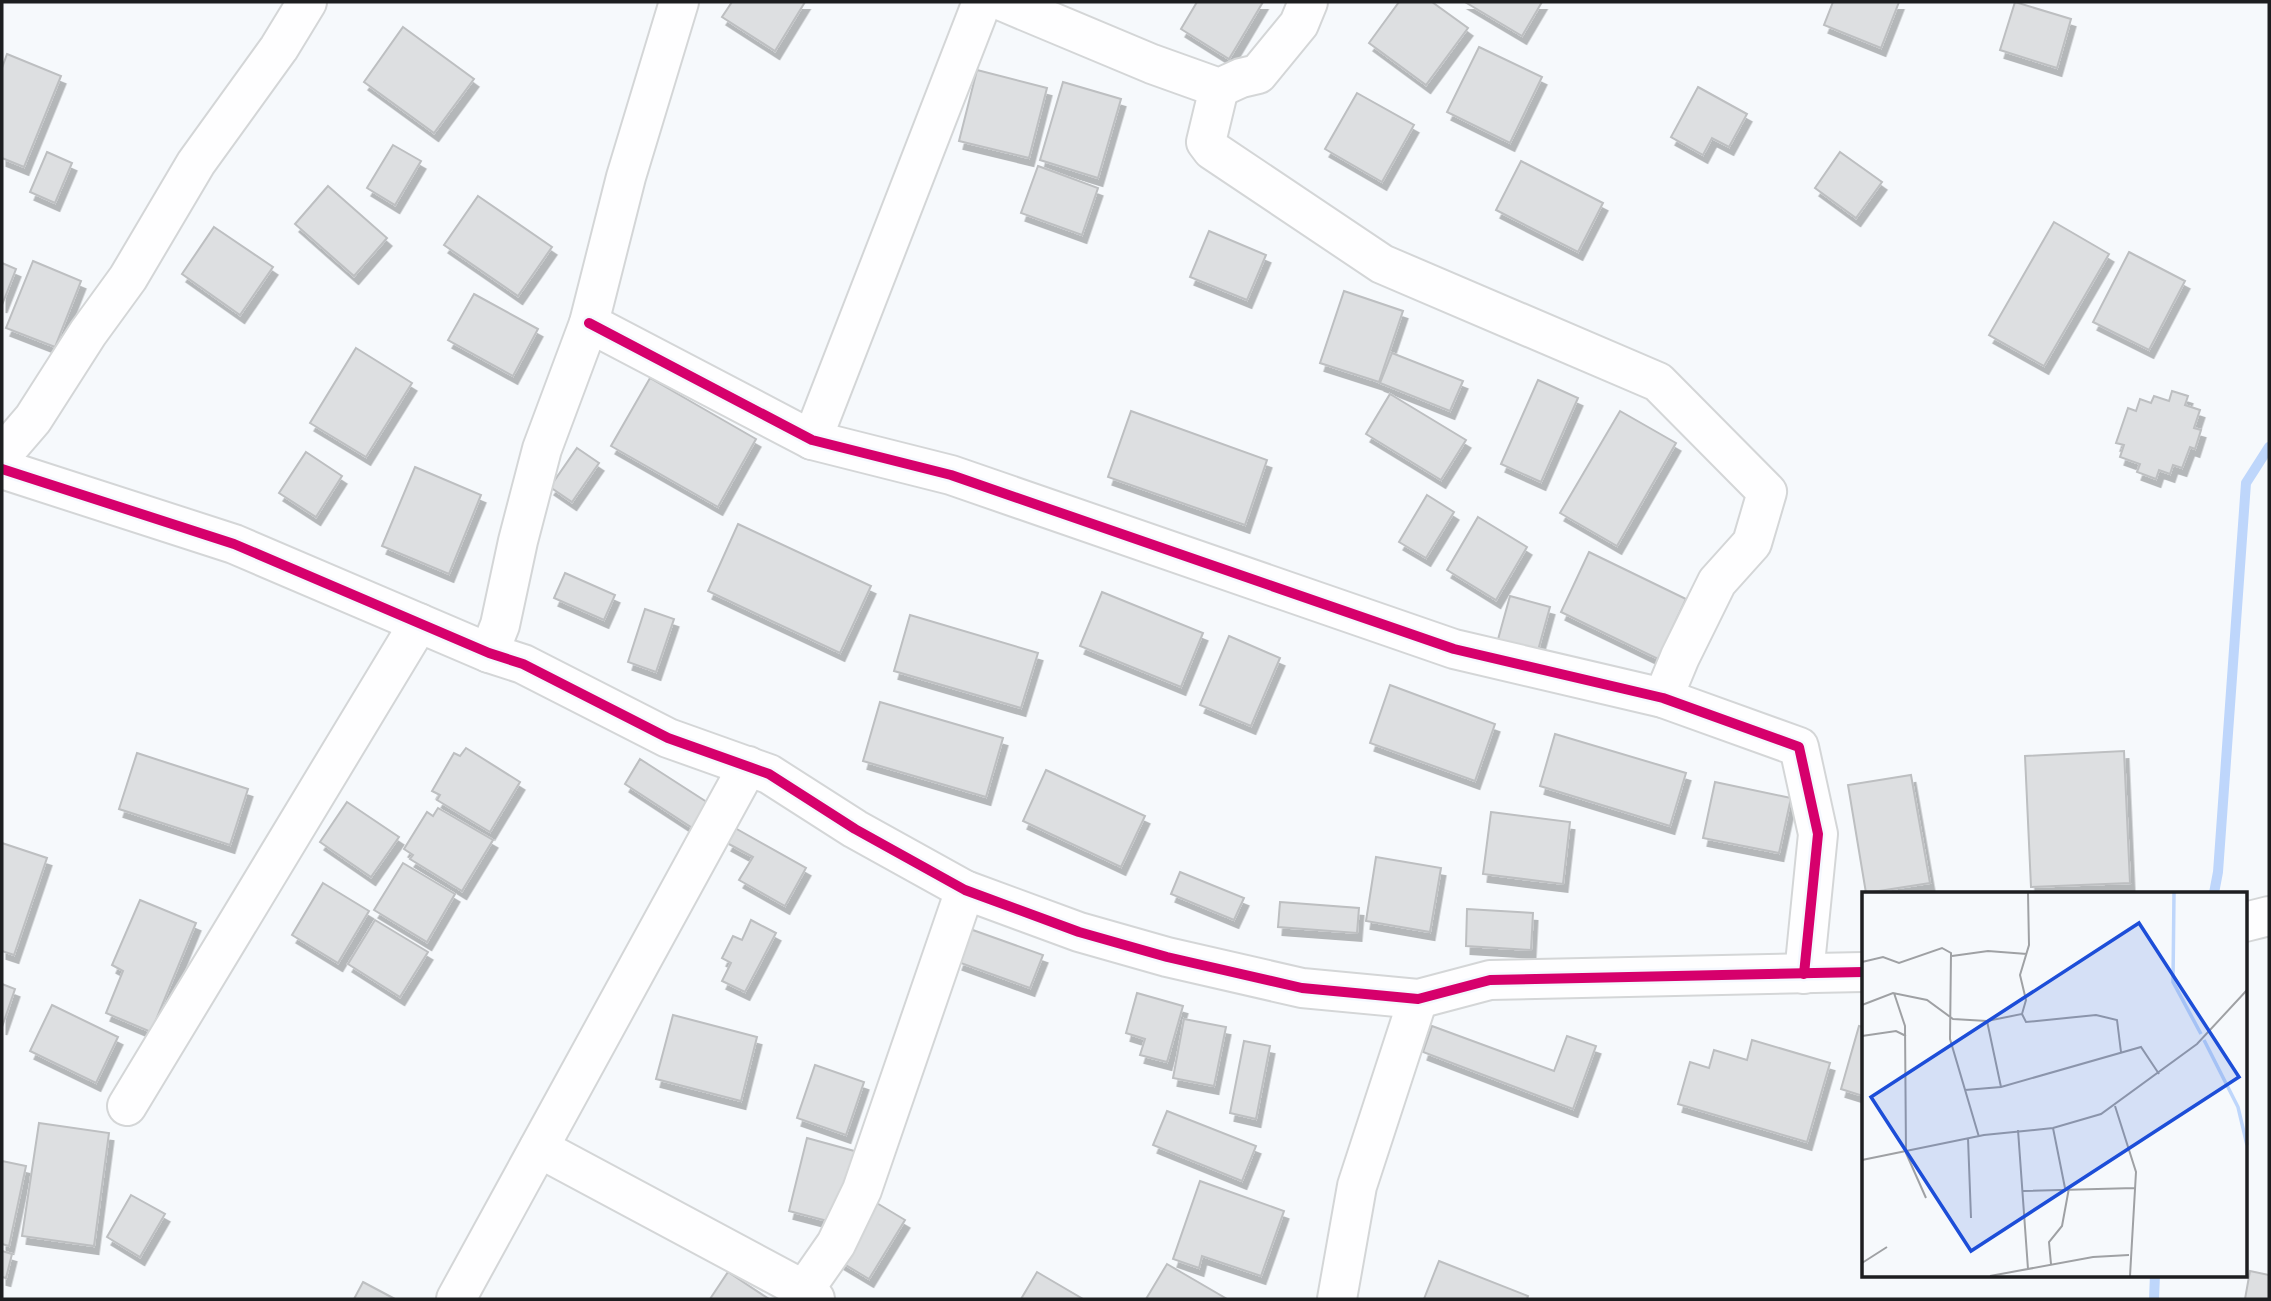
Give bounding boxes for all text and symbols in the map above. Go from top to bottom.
inset map [1862,892,2246,1276]

